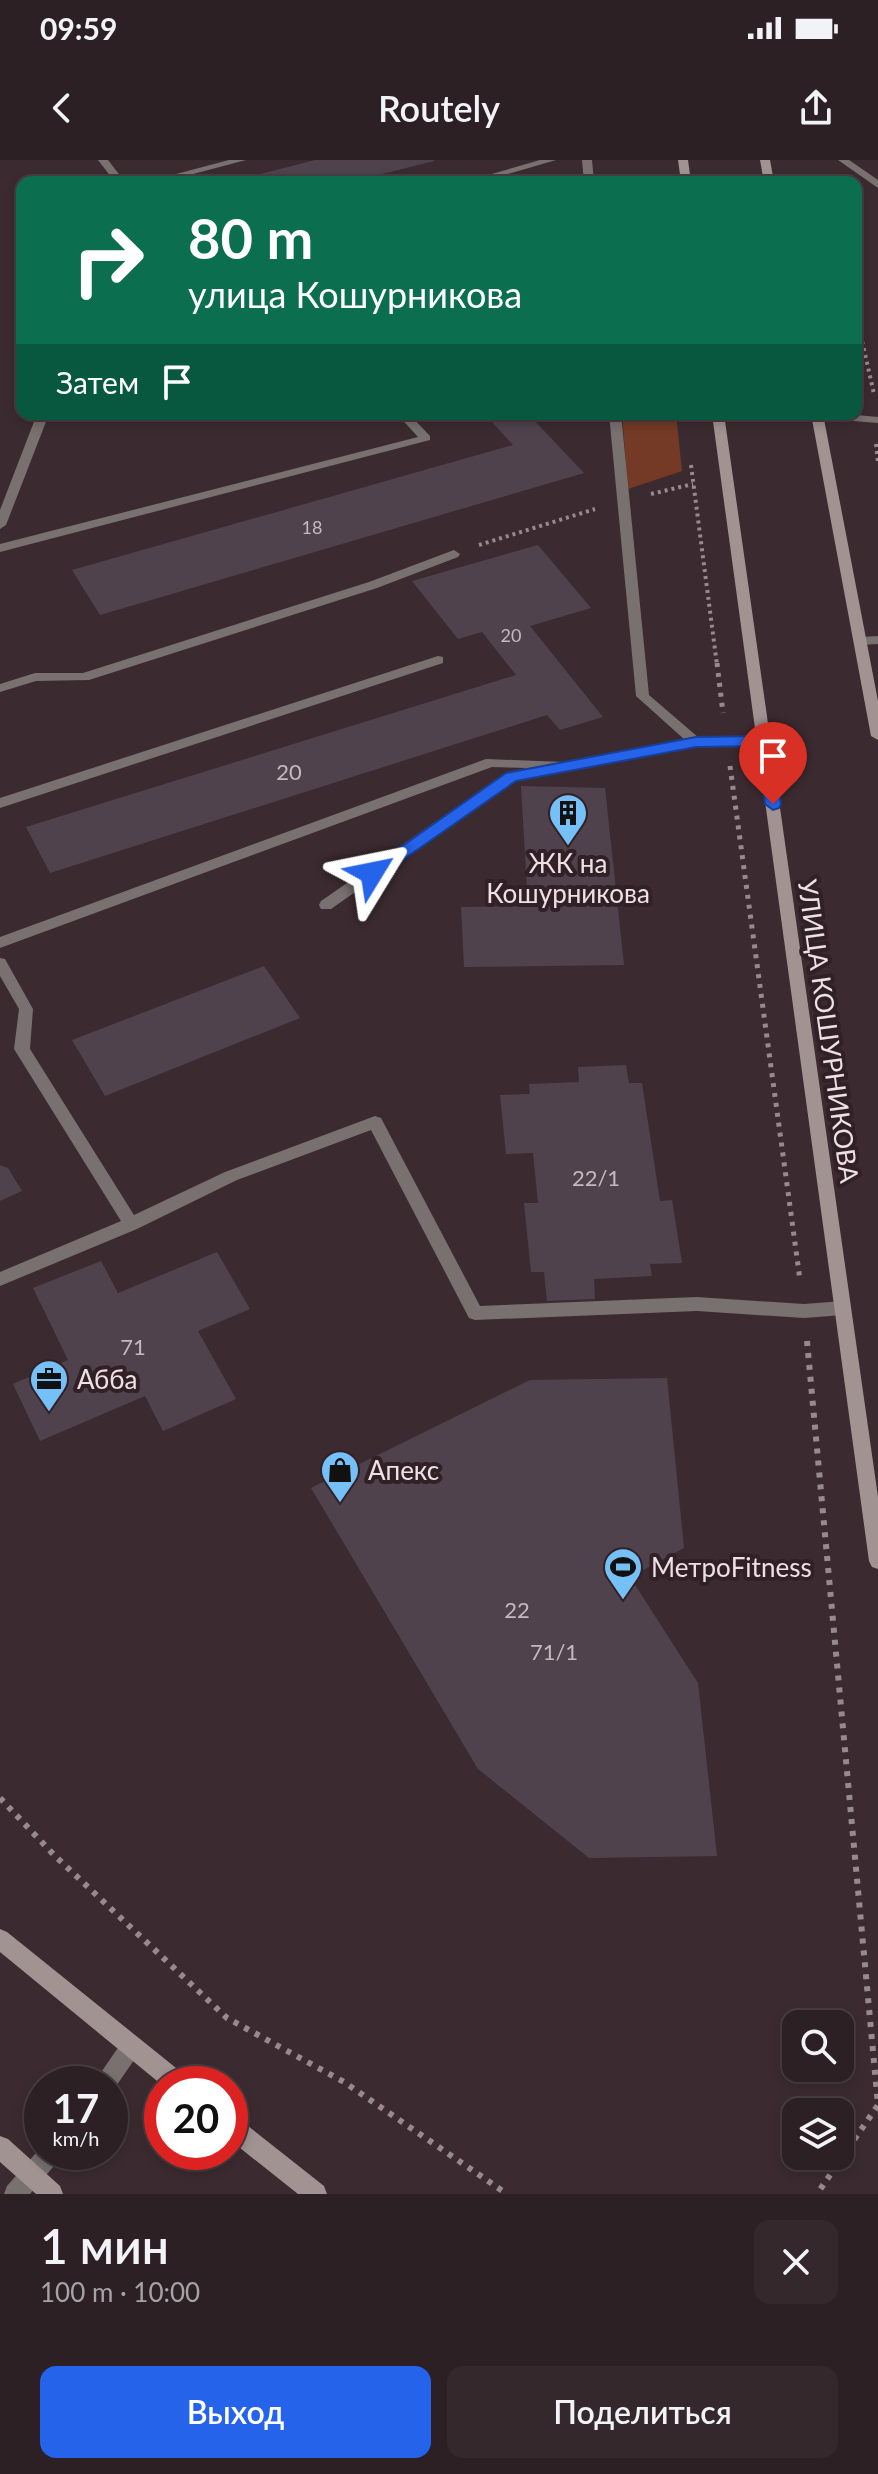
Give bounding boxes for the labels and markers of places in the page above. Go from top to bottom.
pin [739,722,807,804]
building icon: ЖК на Кошурникова [547,792,589,847]
place label: ЖК на Кошурникова [486,847,650,909]
office icon: Абба [28,1358,70,1413]
place label: Абба [77,1363,137,1395]
shop icon: Апекс [319,1449,361,1504]
place label: Апекс [368,1454,439,1486]
sports icon: МетроFitness [602,1546,644,1601]
place label: МетроFitness [651,1551,812,1583]

